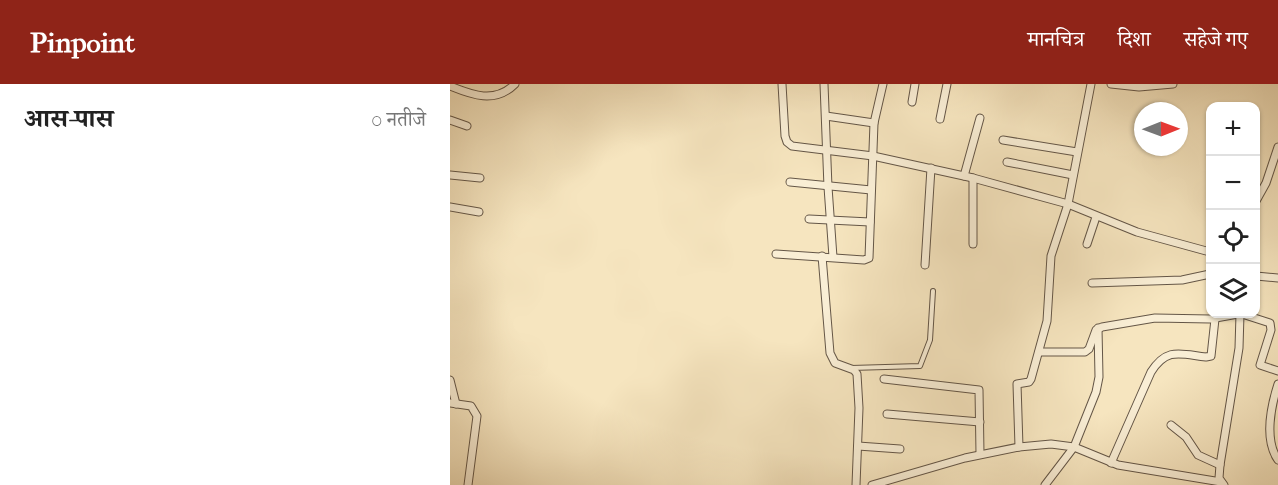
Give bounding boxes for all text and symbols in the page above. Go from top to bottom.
text: Pinpoint [30,26,135,59]
text: मानचित्र [1027,27,1084,51]
text: दिशा [1117,27,1151,51]
text: सहेजे गए [1184,27,1248,51]
north arrow [1134,102,1188,156]
map controls [1206,102,1260,318]
button: + [1206,102,1260,156]
text: आस-पास [24,103,113,134]
text: 0 नतीजे [371,108,426,131]
button: − [1206,156,1260,210]
button: locate [1206,210,1260,264]
button: layers [1206,264,1260,318]

